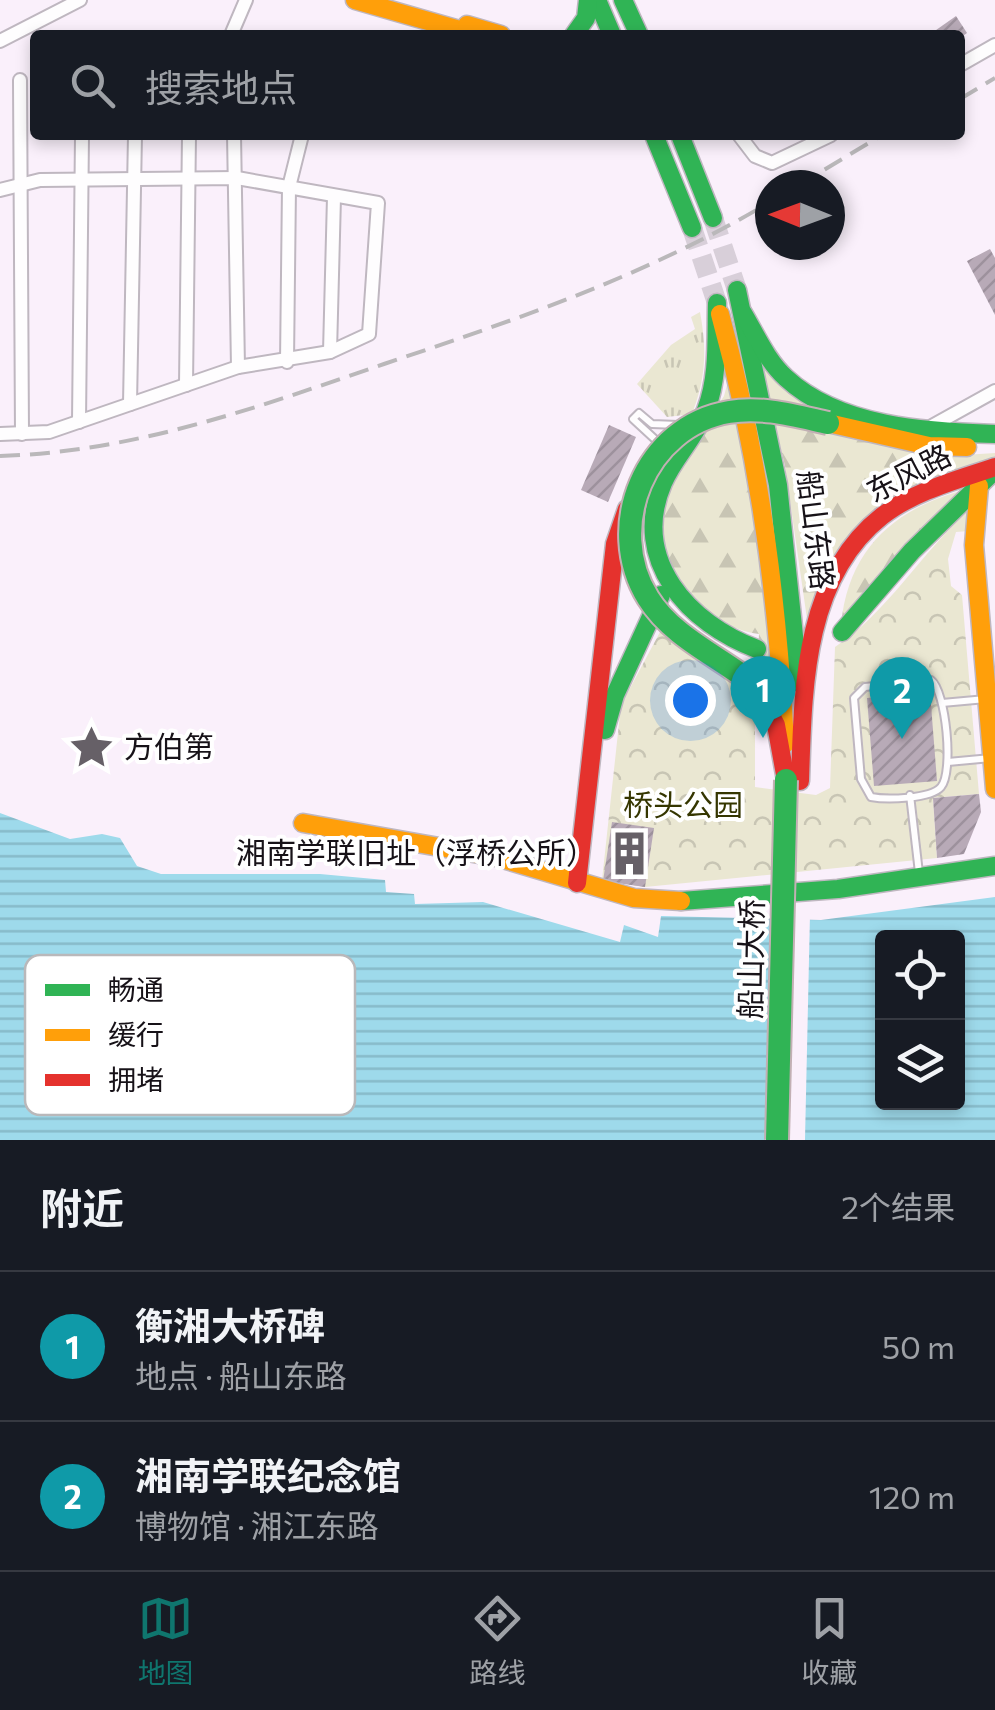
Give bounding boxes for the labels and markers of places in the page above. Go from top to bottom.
pin: 1 [730,656,796,738]
pin: 2 [870,656,934,739]
place icon: 方伯第 [67,724,115,772]
place label: 方伯第 [124,727,214,764]
building icon: 湘南学联旧址（浮桥公所） [605,830,653,878]
place label: 湘南学联旧址（浮桥公所） [236,833,596,870]

